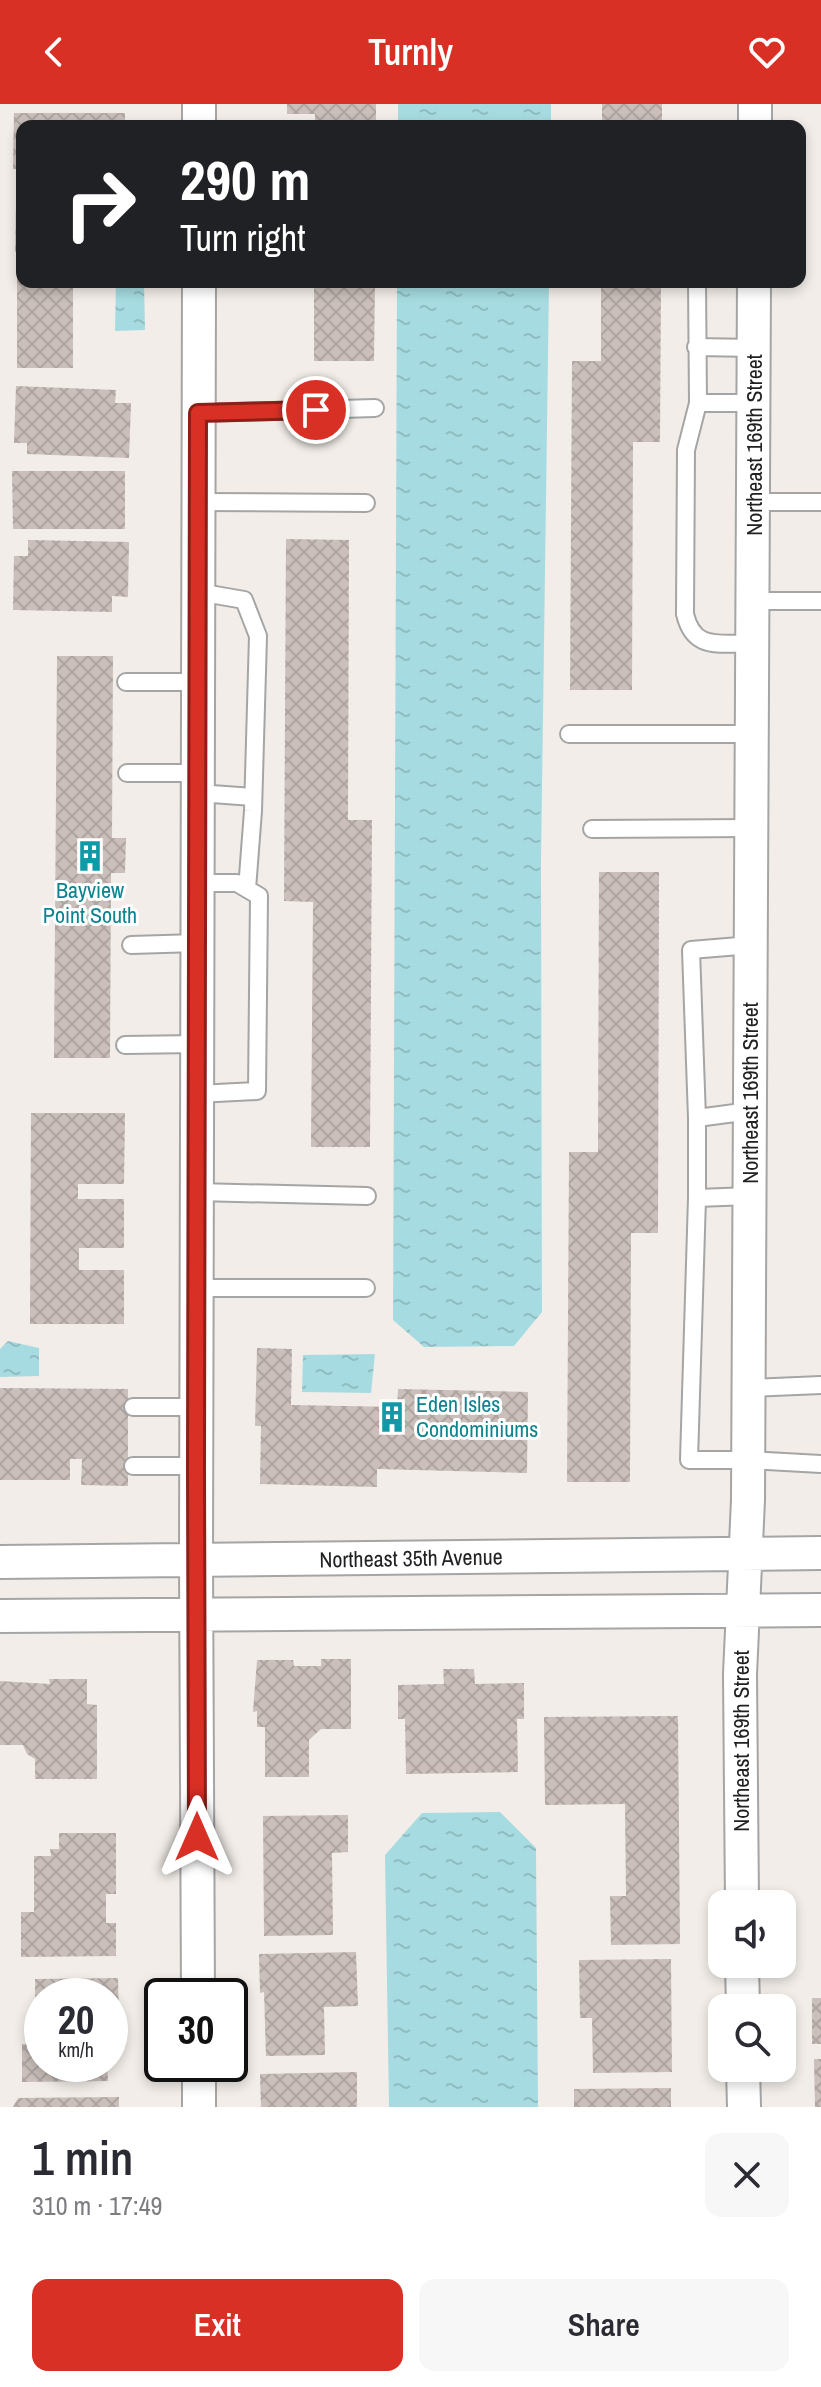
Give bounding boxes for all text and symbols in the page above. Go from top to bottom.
text: Turnly [368,28,453,76]
icon: back [32,30,76,74]
icon: heart [745,30,789,74]
text: 290 m [180,142,310,217]
icon: right [48,152,152,256]
text: Turn right [180,214,305,262]
street label: Northeast 169th Street [739,354,769,536]
pin [282,376,350,444]
icon: arrive [294,388,338,432]
building icon: Bayview Point South [73,839,107,873]
place label: Bayview Point South [43,875,137,930]
street label: Northeast 169th Street [735,1002,765,1184]
place label: Eden Isles Condominiums [416,1389,538,1444]
building icon: Eden Isles Condominiums [375,1400,409,1434]
street label: Northeast 35th Avenue [319,1541,503,1575]
street label: Northeast 169th Street [726,1650,756,1832]
position arrow [155,1795,239,1879]
map controls [708,1890,796,2082]
button: sound [708,1890,796,1978]
speed limit sign: 30 [144,1978,248,2082]
text: 20 [58,1993,94,2046]
button: search [708,1994,796,2082]
text: km/h [58,2036,94,2063]
text: 1 min [32,2125,133,2190]
button: close [705,2133,789,2217]
text: 310 m · 17:49 [32,2188,162,2223]
button: Exit [32,2279,403,2371]
button: Share [419,2279,789,2371]

